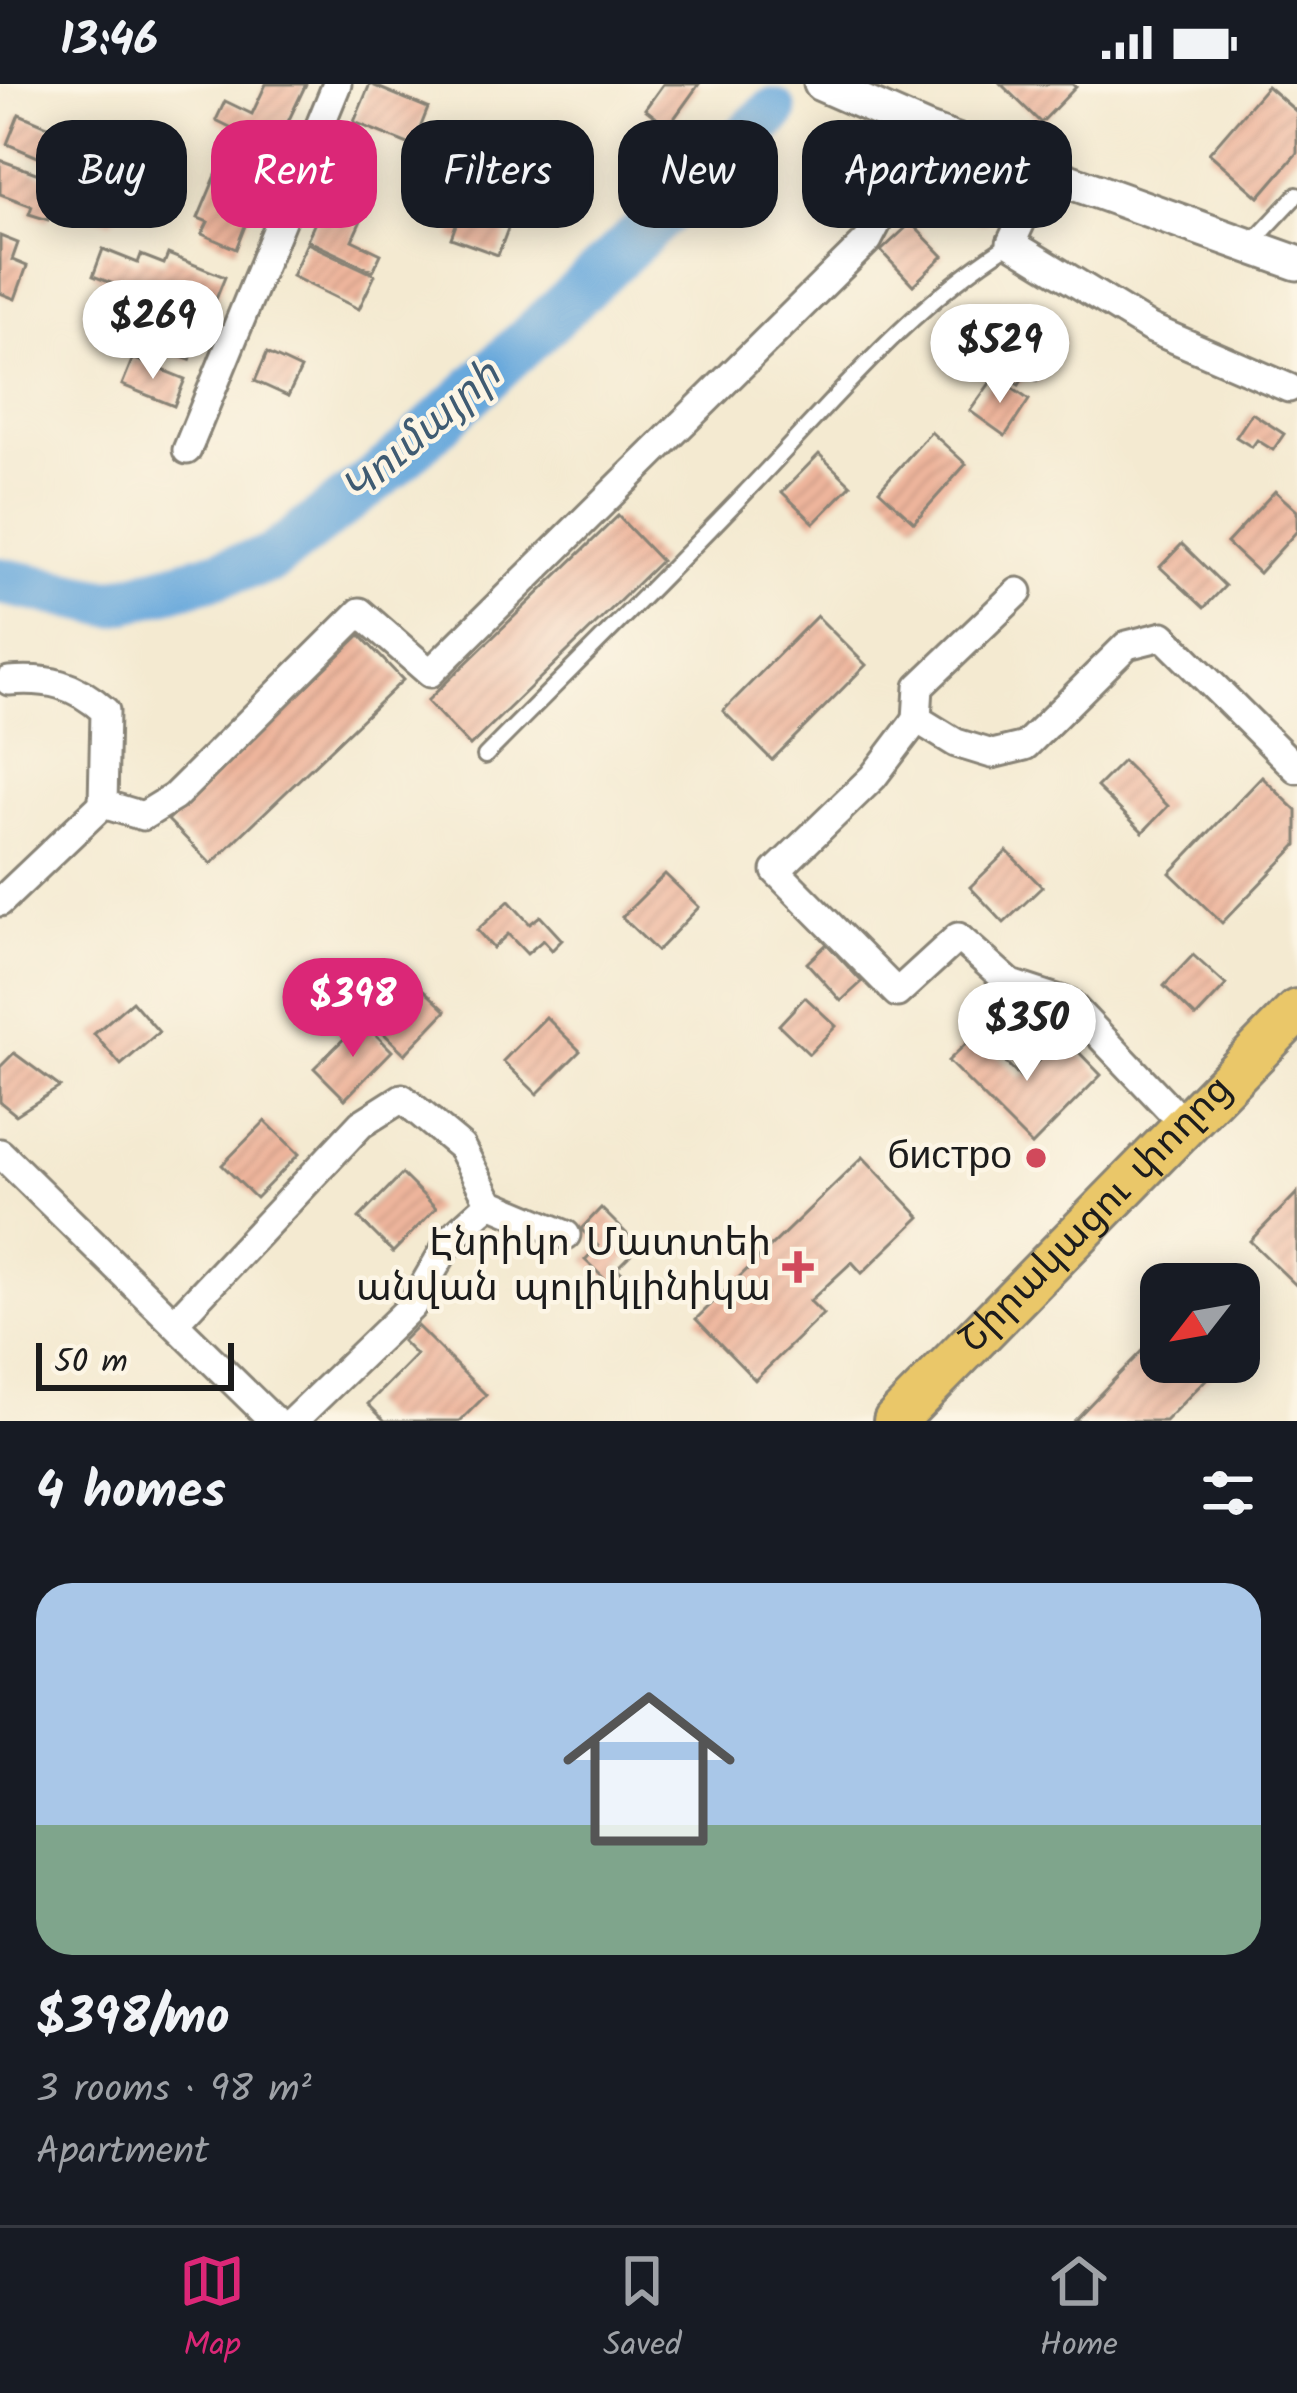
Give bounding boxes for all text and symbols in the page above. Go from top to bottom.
text: 13:46 [60,6,158,78]
chip: Buy [36,120,187,228]
chip: Rent [211,120,377,228]
chip: Filters [401,120,594,228]
chip: New [618,120,778,228]
chip: Apartment [802,120,1072,228]
pin: $269 [82,280,224,382]
text: $269 [110,288,196,350]
pin: $529 [929,304,1071,406]
text: $529 [957,312,1043,374]
water label: Կումայրի [327,344,517,522]
pin: $398 [282,958,424,1060]
text: $398 [309,966,397,1028]
pin: $350 [956,982,1098,1084]
text: $350 [985,990,1069,1052]
street label: Շիրակացու փողոց [945,1061,1248,1369]
place label: бистро [887,1127,1012,1189]
marker: бистро [1023,1145,1049,1171]
place label: Էնրիկո Մատտեի անվան պոլիկլինիկա [356,1214,771,1321]
marker: Էնրիկո Մատտեի անվան պոլիկլինիկա [782,1251,814,1283]
north arrow [1140,1263,1260,1383]
map controls [1140,1263,1260,1383]
scale bar [36,1337,234,1390]
text: 50 m [54,1337,128,1390]
text: 4 homes [36,1453,226,1534]
icon: filters [1195,1460,1261,1526]
icon: home [541,1661,757,1877]
text: $398/mo [36,1979,229,2060]
text: 3 rooms · 98 m² [36,2060,312,2122]
text: Apartment [36,2122,209,2184]
tab: Map [179,2248,245,2373]
tab: Saved [603,2248,682,2373]
tab: Home [1040,2248,1118,2373]

